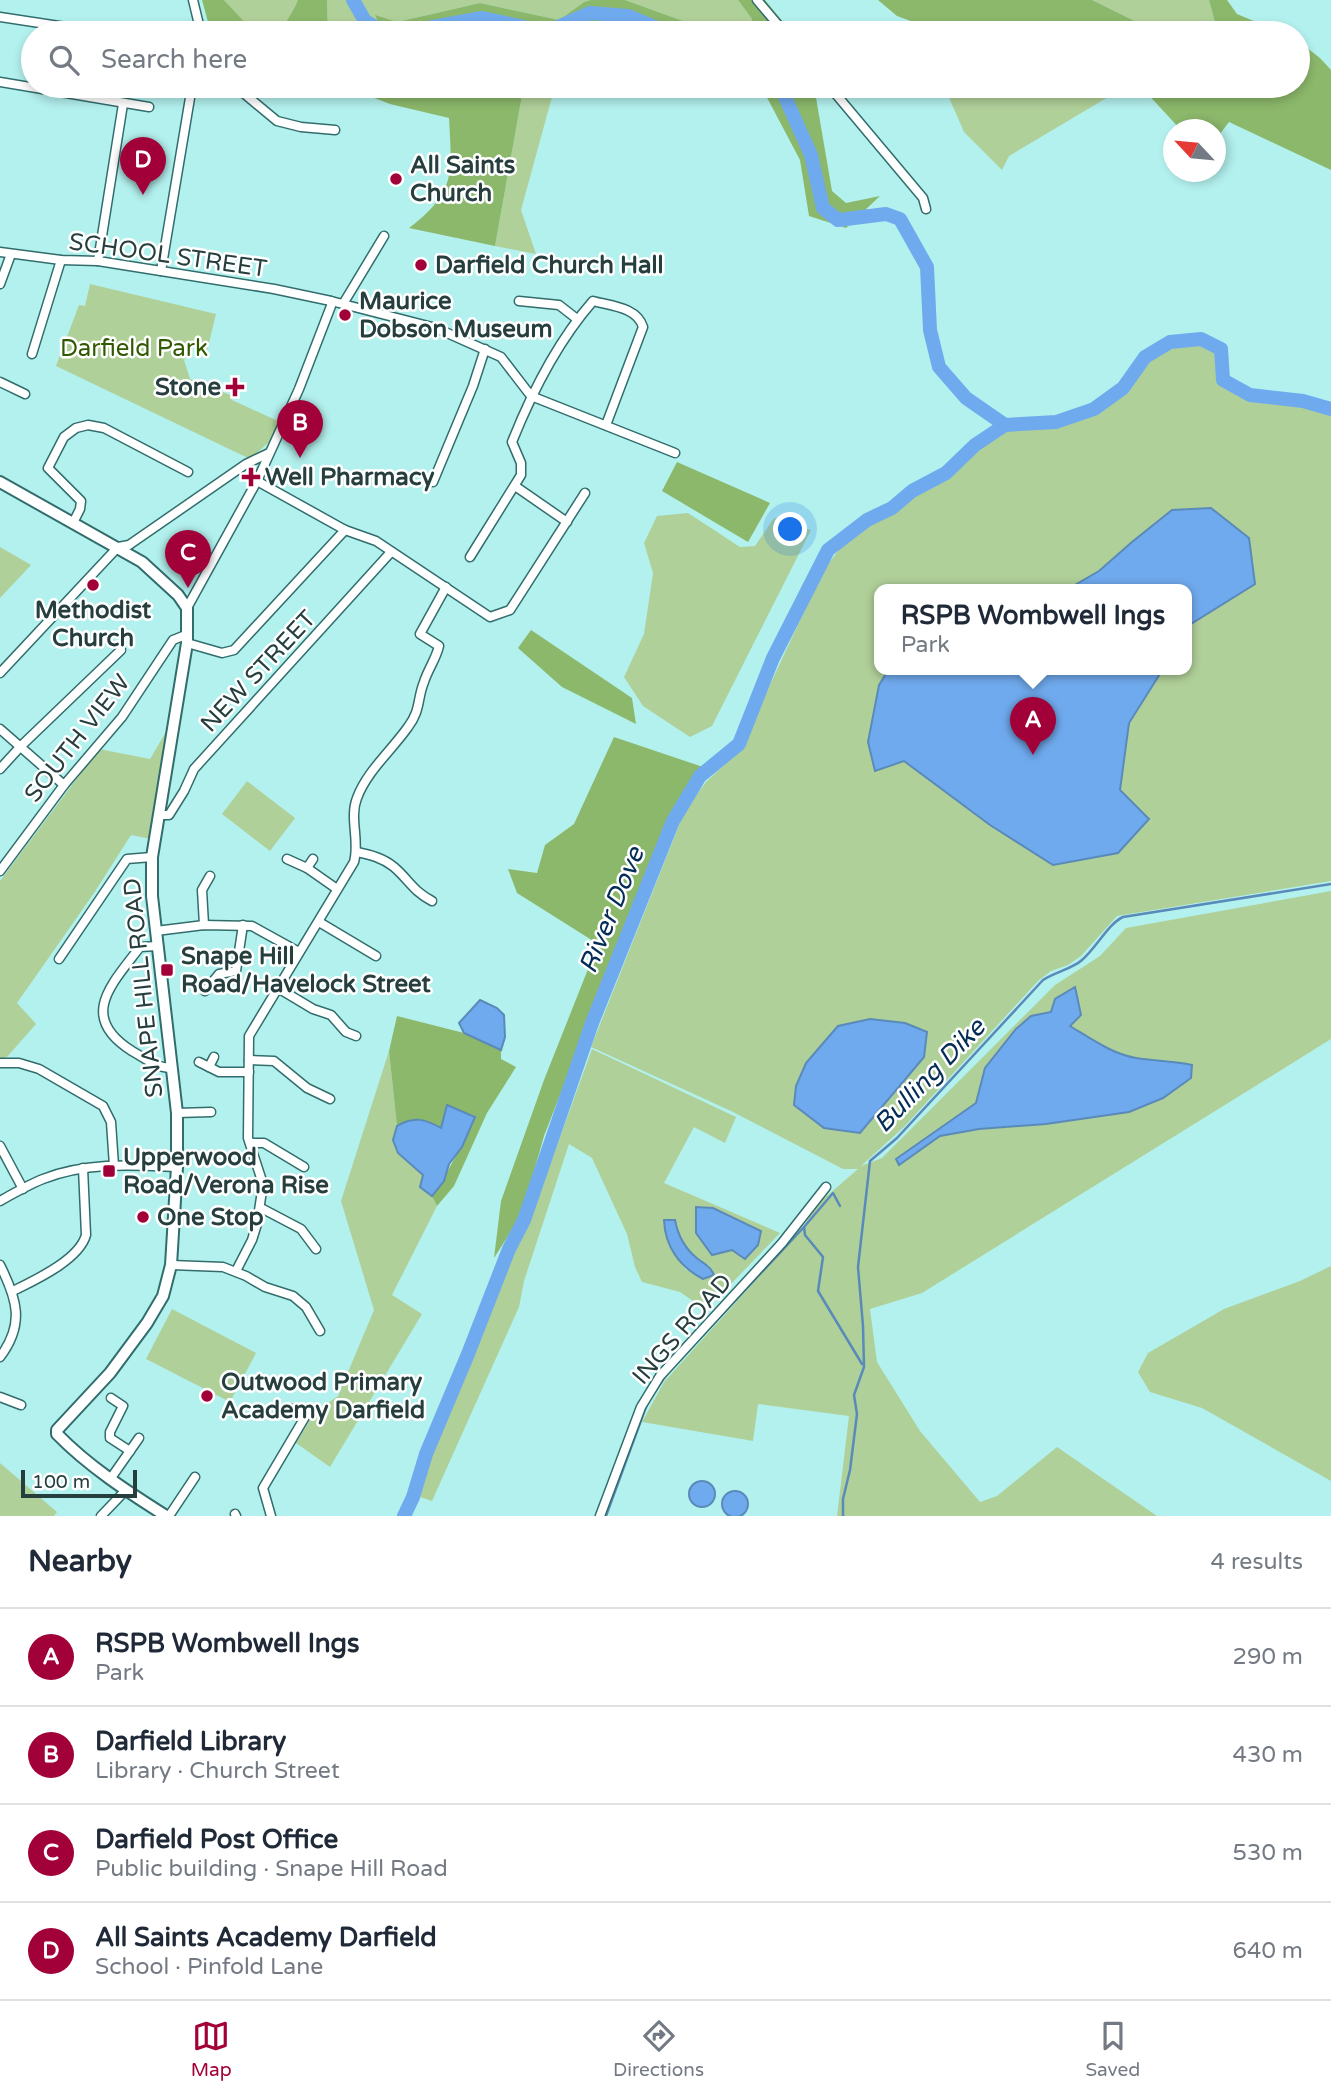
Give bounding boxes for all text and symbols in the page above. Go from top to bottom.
search box [21,21,1310,98]
icon: search [45,41,83,79]
text: Search here [101,44,247,75]
north arrow [1163,119,1226,182]
pin: D [120,137,166,195]
place label: All Saints Church [410,151,515,208]
marker: All Saints Church [388,171,404,187]
street label: SCHOOL STREET [67,227,269,284]
place label: Darfield Church Hall [435,251,664,280]
marker: Darfield Church Hall [413,257,429,273]
place label: Maurice Dobson Museum [359,287,553,344]
marker: Maurice Dobson Museum [337,307,353,323]
park label: Darfield Park [60,334,208,363]
place label: Stone [155,373,221,402]
marker: Stone [227,379,243,395]
pin: B [277,400,323,458]
place label: Well Pharmacy [265,463,435,492]
marker: Well Pharmacy [243,469,259,485]
your location [773,512,807,546]
pin: C [165,530,211,588]
marker: Methodist Church [85,577,101,593]
popup [874,584,1192,675]
place label: Methodist Church [35,596,152,653]
text: RSPB Wombwell Ings [901,600,1165,631]
street label: NEW STREET [195,604,322,738]
text: Park [901,631,950,659]
street label: SOUTH VIEW [18,669,136,808]
pin: A [1010,697,1056,755]
water label: River Dove [572,842,651,978]
street label: SNAPE HILL ROAD [118,877,169,1099]
place label: Snape Hill Road/Havelock Street [181,942,432,999]
marker: Snape Hill Road/Havelock Street [159,962,175,978]
water label: Bulling Dike [867,1011,992,1139]
place label: Upperwood Road/Verona Rise [123,1143,329,1200]
marker: Upperwood Road/Verona Rise [101,1163,117,1179]
place label: One Stop [157,1203,264,1232]
marker: One Stop [135,1209,151,1225]
street label: INGS ROAD [626,1268,738,1391]
place label: Outwood Primary Academy Darfield [221,1368,425,1425]
marker: Outwood Primary Academy Darfield [199,1388,215,1404]
scale bar [21,1467,136,1499]
text: 100 m [32,1471,90,1493]
text: Nearby [28,1543,132,1580]
text: 4 results [1210,1548,1303,1576]
text: RSPB Wombwell Ings [95,1628,360,1659]
text: A [42,1643,60,1671]
text: 290 m [1233,1643,1303,1671]
text: Park [95,1659,144,1687]
text: Darfield Library [95,1726,286,1757]
text: B [43,1741,59,1769]
text: 430 m [1233,1741,1303,1769]
text: Library · Church Street [95,1757,340,1785]
text: Darfield Post Office [95,1824,338,1855]
text: C [43,1839,59,1867]
text: 530 m [1233,1839,1303,1867]
text: Public building · Snape Hill Road [95,1855,448,1883]
text: All Saints Academy Darfield [95,1922,437,1953]
text: D [42,1937,60,1965]
text: 640 m [1233,1937,1303,1965]
text: School · Pinfold Lane [95,1953,323,1981]
tab: Map [191,2017,232,2081]
tab: Directions [613,2017,704,2081]
tab: Saved [1085,2017,1140,2081]

